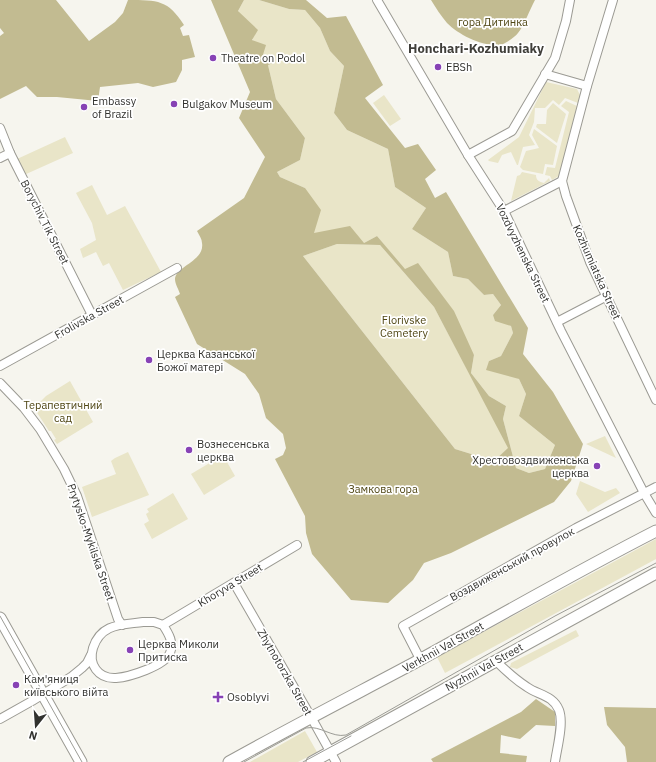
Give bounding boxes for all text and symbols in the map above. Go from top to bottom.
park label: гора Дитинка [458,15,528,29]
district label: Honchari-Kozhumiaky [408,40,544,57]
place label: Theatre on Podol [221,51,305,65]
marker: Theatre on Podol [208,53,218,63]
place label: EBSh [446,60,472,74]
marker: EBSh [433,62,443,72]
place label: Embassy of Brazil [92,94,137,121]
place label: Bulgakov Museum [182,97,272,111]
marker: Bulgakov Museum [169,99,179,109]
marker: Embassy of Brazil [79,102,89,112]
street label: Borychiv Tik Street [18,177,72,267]
street label: Vozdvyzhenska Street [493,201,553,305]
street label: Kozhumiatska Street [570,222,624,322]
street label: Frolivska Street [52,292,126,342]
park label: Florivske Cemetery [380,313,429,340]
place label: Церква Казанської Божої матері [157,347,255,374]
marker: Церква Казанської Божої матері [144,355,154,365]
park label: Терапевтичний сад [23,398,103,425]
place label: Вознесенська церква [197,437,269,464]
marker: Вознесенська церква [184,445,194,455]
place label: Хрестовоздвиженська церква [472,453,589,480]
marker: Хрестовоздвиженська церква [592,461,602,471]
street label: Prytysko-Mykilska Street [64,482,118,602]
park label: Замкова гора [348,482,418,496]
street label: Воздвиженський провулок [447,524,577,604]
street label: Khoryva Street [195,560,265,610]
street label: Verkhnii Val Street [400,619,486,675]
street label: Zhytnotorzka Street [254,626,316,718]
place label: Церква Миколи Притиска [138,637,219,664]
street label: Nyzhnii Val Street [443,640,526,694]
marker: Церква Миколи Притиска [125,645,135,655]
place label: Кам'яниця київського війта [24,672,108,699]
marker: Кам'яниця київського війта [11,680,21,690]
place label: Osoblyvi [227,690,269,704]
marker: Osoblyvi [212,691,224,703]
north arrow [16,706,56,746]
text: N [27,728,39,743]

